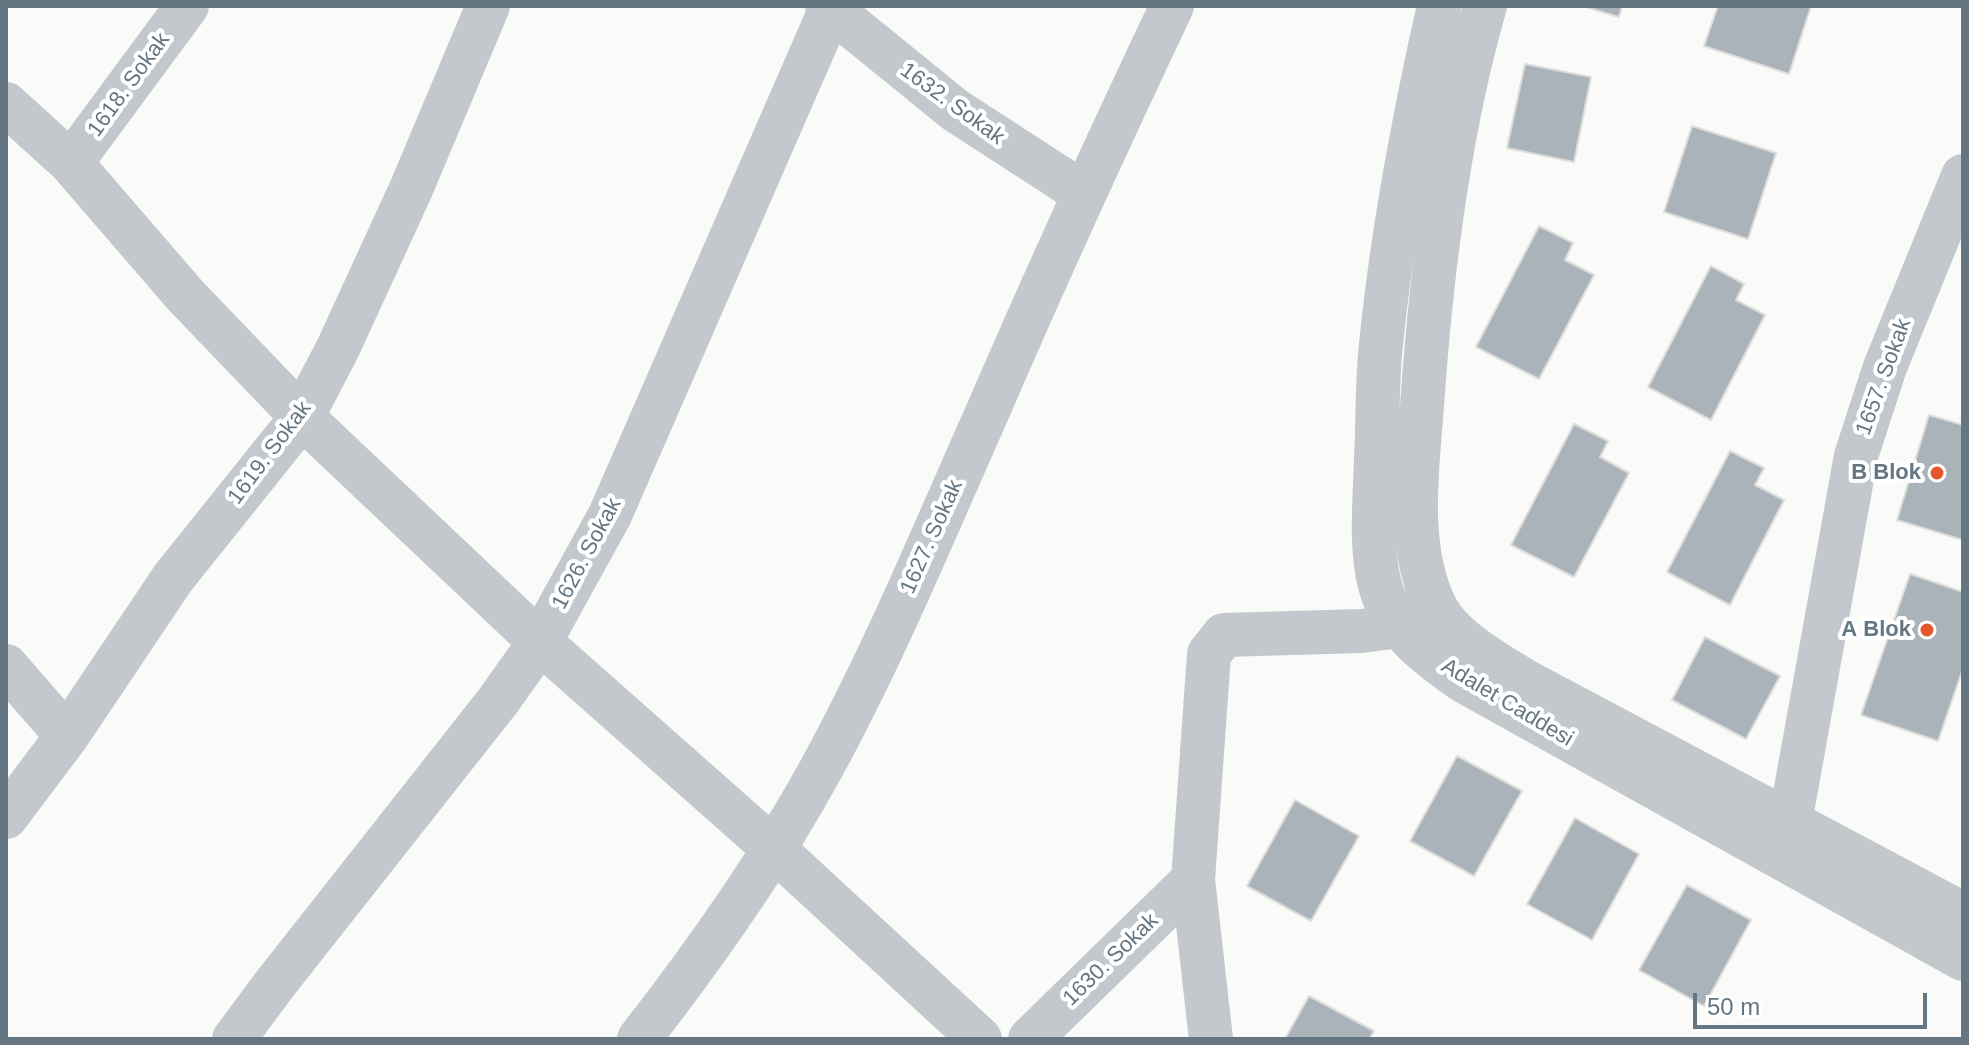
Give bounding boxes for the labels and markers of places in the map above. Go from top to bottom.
place label: B Blok [1851,460,1921,486]
marker: B Blok [1928,464,1946,482]
place label: A Blok [1841,617,1911,643]
marker: A Blok [1918,621,1936,639]

